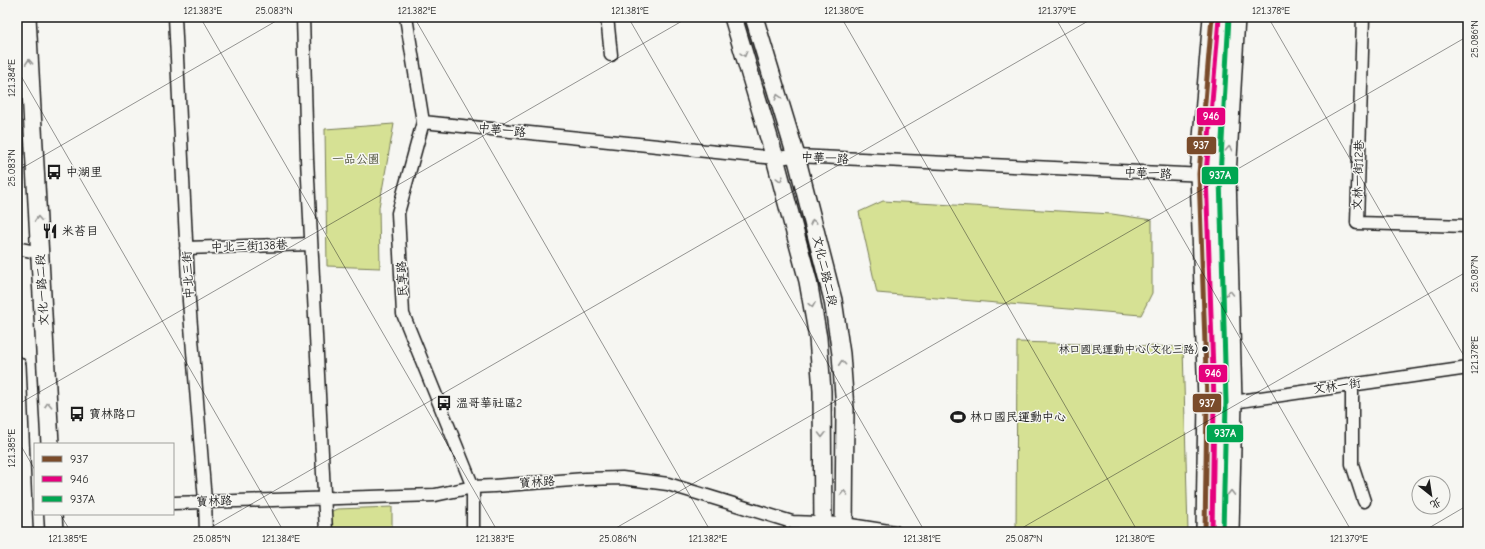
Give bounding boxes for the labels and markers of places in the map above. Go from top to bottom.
bus stop icon: 中湖里 [45,163,63,181]
place label: 中湖里 [66,165,102,179]
restaurant icon: 米苔目 [41,222,59,240]
place label: 米苔目 [62,224,98,238]
place label: 林口國民運動中心(文化三路) [1058,343,1198,356]
marker: 林口國民運動中心(文化三路) [1200,344,1210,354]
bus stop icon: 溫哥華社區2 [435,394,453,412]
place label: 溫哥華社區2 [456,396,522,410]
bus stop icon: 寶林路口 [68,405,86,423]
place label: 寶林路口 [89,407,137,421]
sports icon: 林口國民運動中心 [949,408,967,426]
place label: 林口國民運動中心 [970,410,1066,424]

